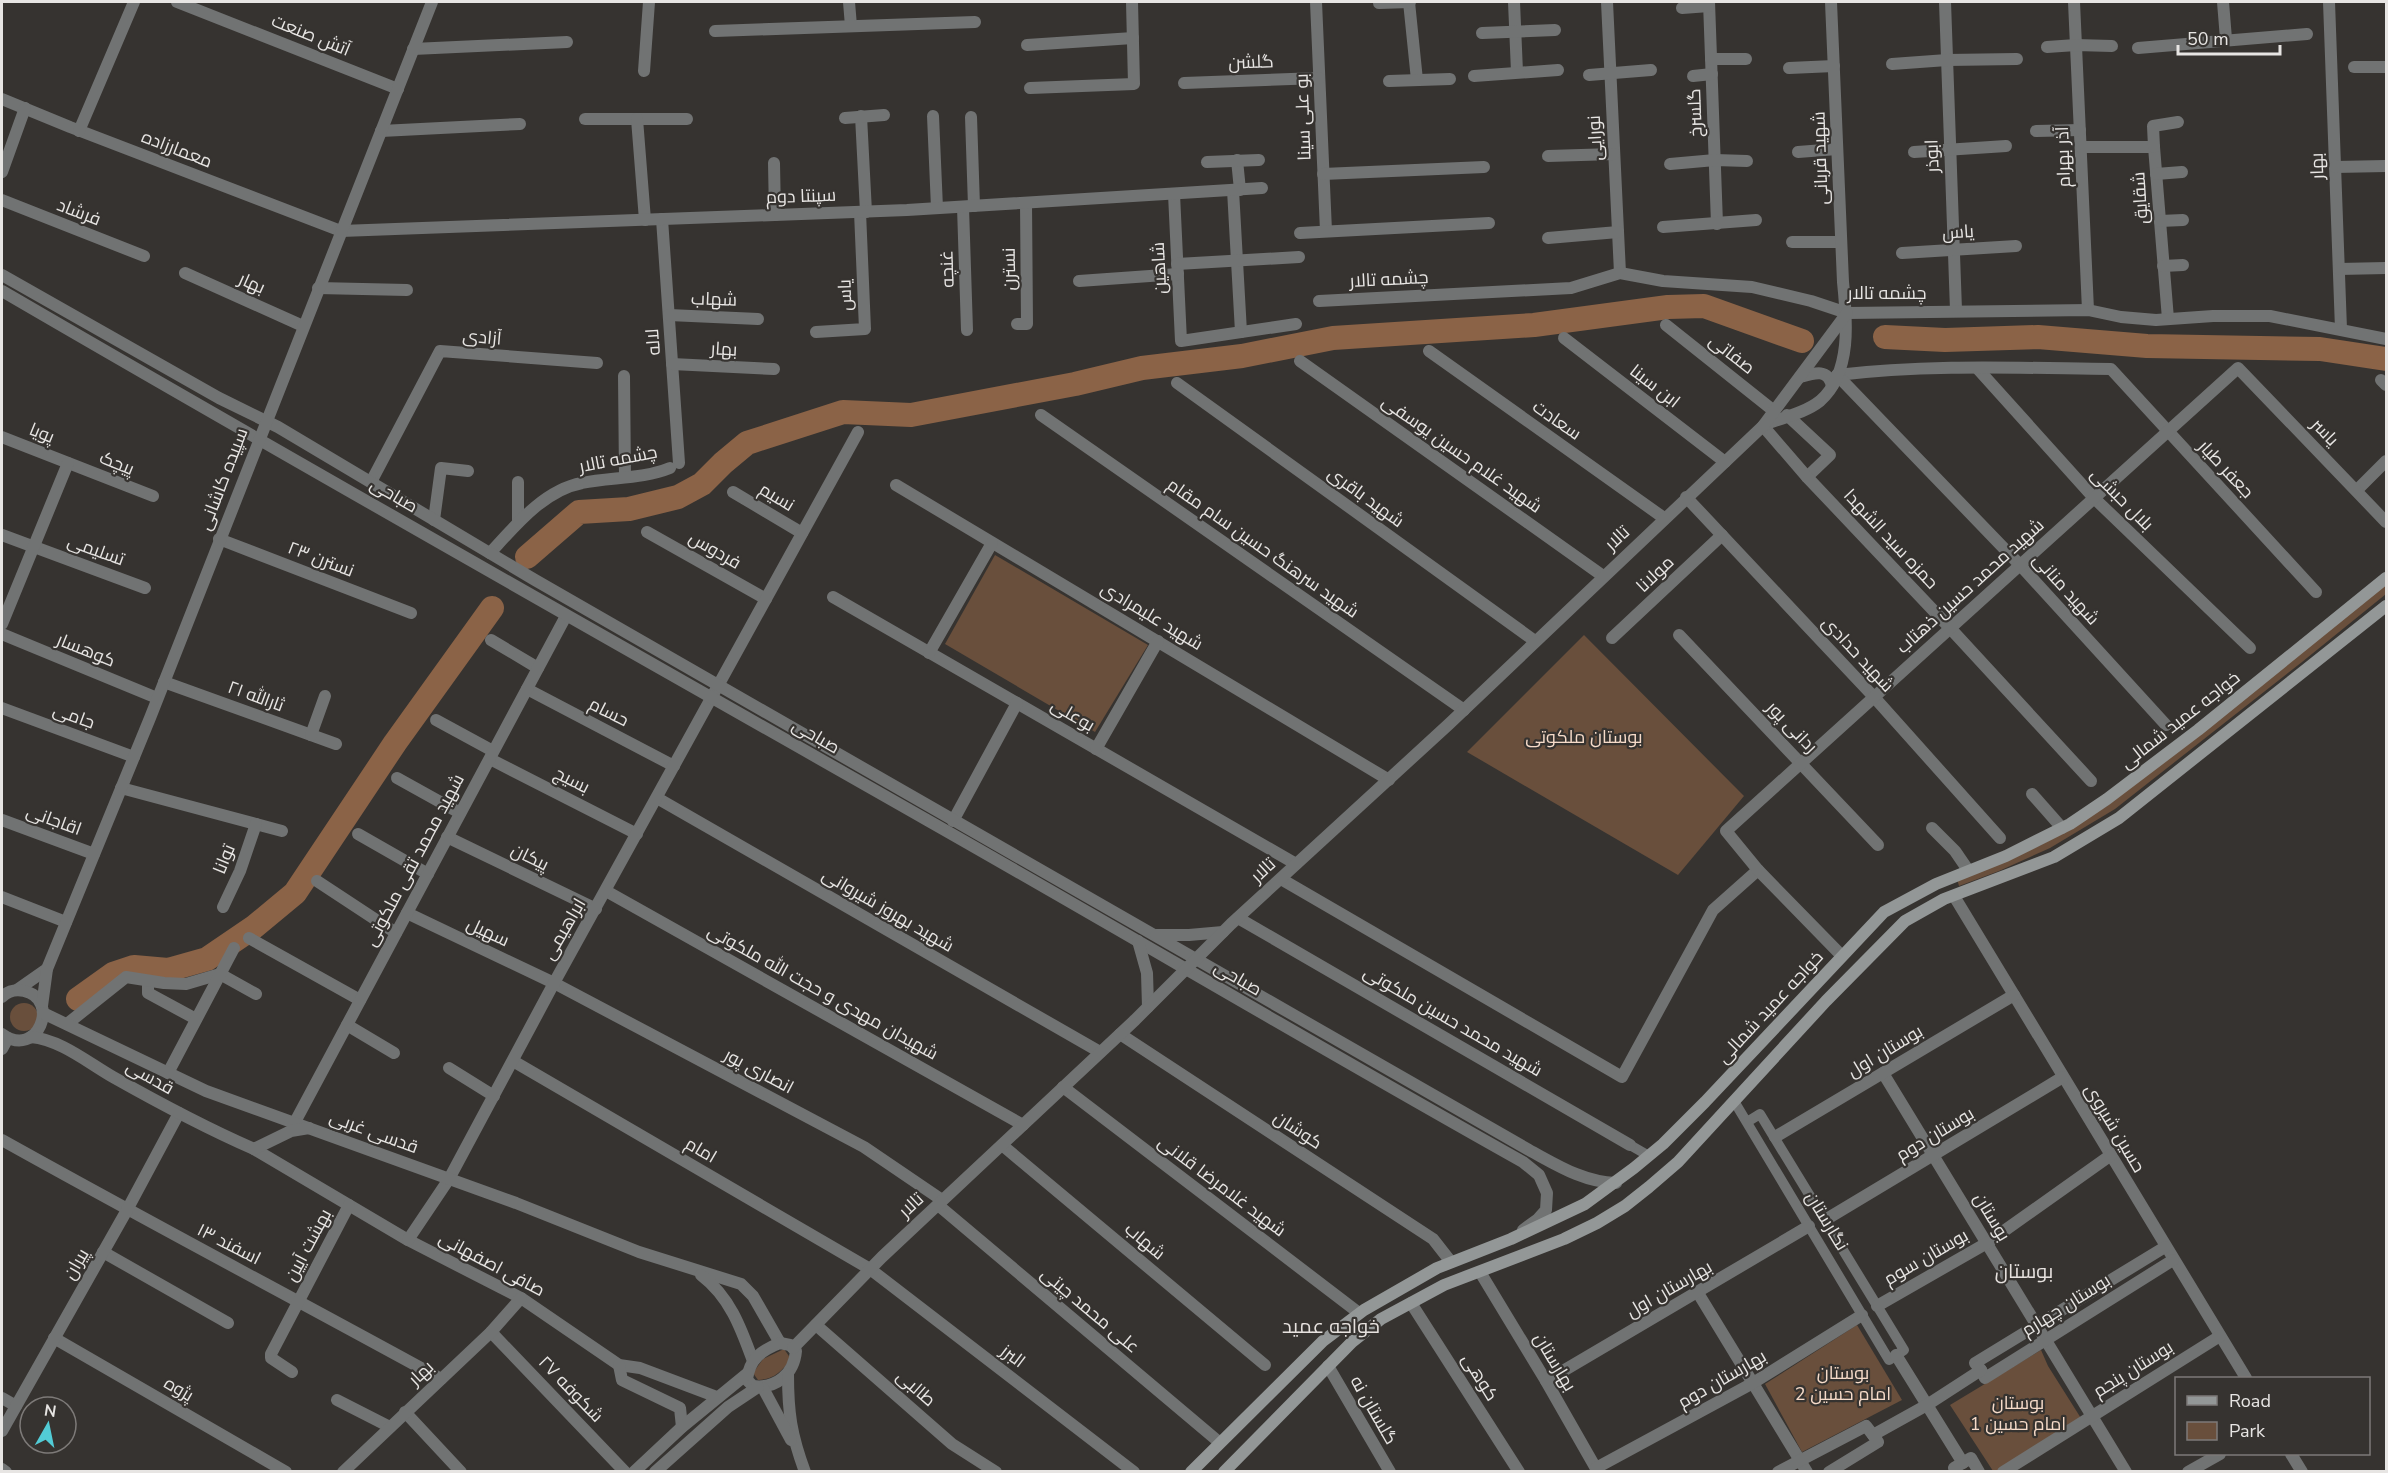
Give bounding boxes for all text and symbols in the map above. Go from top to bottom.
street label: آتش صنعت [268,8,354,62]
scale bar [2178,18,2280,56]
text: 50 m [2187,27,2229,51]
street label: گلشن [1228,49,1274,75]
street label: بو علی سینا [1289,73,1317,161]
street label: گلسرخ [1682,88,1708,138]
street label: شهید قربانی [1806,111,1834,205]
street label: نورایی [1582,115,1608,161]
street label: معمارزاده [138,125,216,173]
street label: آذر بهرام [2050,126,2076,188]
street label: ابوذر [1919,139,1945,174]
street label: بهار [2305,152,2329,181]
street label: شقایق [2126,171,2154,225]
street label: سپنتا دوم [765,183,837,209]
street label: فرشاد [54,193,104,231]
street label: یاس [1941,219,1975,245]
street label: شاهین [1146,241,1172,295]
street label: نسترن [997,247,1021,291]
street label: غنچه [934,250,960,288]
street label: چشمه تالار [1348,265,1429,293]
street label: بهار [234,266,269,299]
street label: یاس [832,278,858,311]
street label: چشمه تالار [1846,281,1927,305]
street label: شهاب [690,286,738,312]
street label: آزادی [461,323,503,351]
street label: لاله [640,328,666,356]
street label: صفاتی [1704,328,1760,380]
street label: بهار [709,336,738,362]
street label: ابن سینا [1625,359,1685,413]
street label: شهید غلام حسین یوسفی [1377,390,1547,518]
street label: سعادت [1528,395,1586,445]
street label: یاسر [2305,412,2344,451]
street label: پویا [26,417,58,449]
street label: سپیده کاشانی [192,424,254,534]
street label: جعفر طیار [2192,434,2259,503]
street label: چشمه تالار [576,440,659,479]
street label: پیچک [96,445,138,481]
street label: شهید باقری [1323,461,1409,533]
street label: بلال حبشی [2085,462,2159,536]
street label: صباحی [366,472,422,518]
street label: شهید سرهنگ حسین سام مقام [1162,473,1364,623]
street label: نسیم [755,477,799,517]
street label: حمزه سید الشهدا [1838,484,1944,594]
street label: شهید محمد حسین ذهتاب [1891,513,2049,659]
street label: تالار [1598,520,1635,556]
street label: فردوس [684,525,746,575]
street label: تسلیمی [64,529,128,571]
street label: نسترن ۲۳ [284,535,358,583]
street label: شهید منانی [2027,548,2105,630]
street label: مولانا [1631,550,1679,598]
street label: شهید علیمرادی [1097,576,1207,656]
street label: شهید حدادی [1817,611,1899,697]
street label: کوهسار [52,627,119,673]
street label: خواجه عمید شمالی [2115,666,2245,774]
street label: ثارالله ۲۱ [224,675,288,717]
street label: حسام [585,692,633,732]
street label: بوعلی [1047,693,1099,737]
street label: ردانی پور [1761,695,1823,758]
street label: جامی [50,697,98,735]
street label: صباحی [788,713,844,759]
park label: بوستان ملکوتی [1525,725,1643,749]
street label: بسیج [550,761,594,799]
street label: شهید محمد تقی ملکوتی [358,770,470,950]
street label: اقاجانی [23,799,85,841]
street label: پیکان [507,838,553,876]
street label: توانا [207,840,241,877]
street label: تالار [1244,852,1281,888]
street label: شهید بهروز شیروانی [818,862,958,958]
street label: ابراهیمی [537,894,591,964]
street label: سهیل [463,912,513,952]
street label: شهیدان مهدی و حجت الله ملکوتی [703,918,943,1066]
street label: خواجه عمید شمالی [1711,945,1829,1069]
street label: صباحی [1210,955,1266,1001]
street label: شهید محمد حسین ملکوتی [1359,960,1547,1082]
street label: بوستان اول [1843,1019,1927,1083]
street label: انصاری پور [719,1042,798,1099]
street label: قدسی [122,1054,178,1100]
street label: حسین شیروی [2079,1079,2151,1177]
street label: بوستان دوم [1891,1101,1979,1167]
street label: قدسی غربی [326,1105,422,1159]
street label: کوشان [1269,1105,1327,1155]
street label: شهید غلامرضا قلانی [1153,1130,1291,1242]
street label: امام [681,1131,721,1169]
street label: تالار [892,1187,929,1223]
street label: نگارستان [1800,1187,1854,1255]
street label: بوستان [1968,1188,2016,1246]
street label: بهشت آیین [279,1204,337,1286]
street label: شهاب [1120,1217,1170,1265]
street label: اسفند ۱۳ [193,1218,265,1270]
street label: بوستان سوم [1879,1223,1973,1291]
street label: صافی اصفهانی [435,1226,549,1302]
street label: پیران [58,1244,95,1284]
street label: بهارستان اول [1622,1255,1716,1323]
district label: بوستان [1995,1258,2053,1285]
street label: علی محمد چیتی [1036,1262,1144,1358]
street label: بوستان چهارم [2017,1268,2115,1342]
district label: خواجه عمید [1282,1313,1380,1340]
street label: بهارستان [1528,1328,1582,1396]
street label: بوستان پنجم [2088,1335,2178,1403]
street label: البرز [995,1338,1030,1373]
street label: بهارستان دوم [1673,1344,1771,1414]
street label: کوهی [1456,1349,1504,1405]
street label: شکوفه ۲۷ [533,1351,609,1427]
street label: بهار [402,1355,439,1392]
park label: بوستان امام حسین 2 [1795,1361,1891,1406]
street label: طالبی [891,1364,941,1412]
street label: پژوه [160,1371,198,1407]
street label: گلستان نه [1345,1371,1403,1449]
legend [2175,1377,2370,1455]
text: Road [2229,1389,2271,1413]
park label: بوستان امام حسین 1 [1970,1391,2066,1436]
north arrow [18,1395,78,1455]
text: N [43,1399,58,1423]
text: Park [2229,1419,2266,1443]

